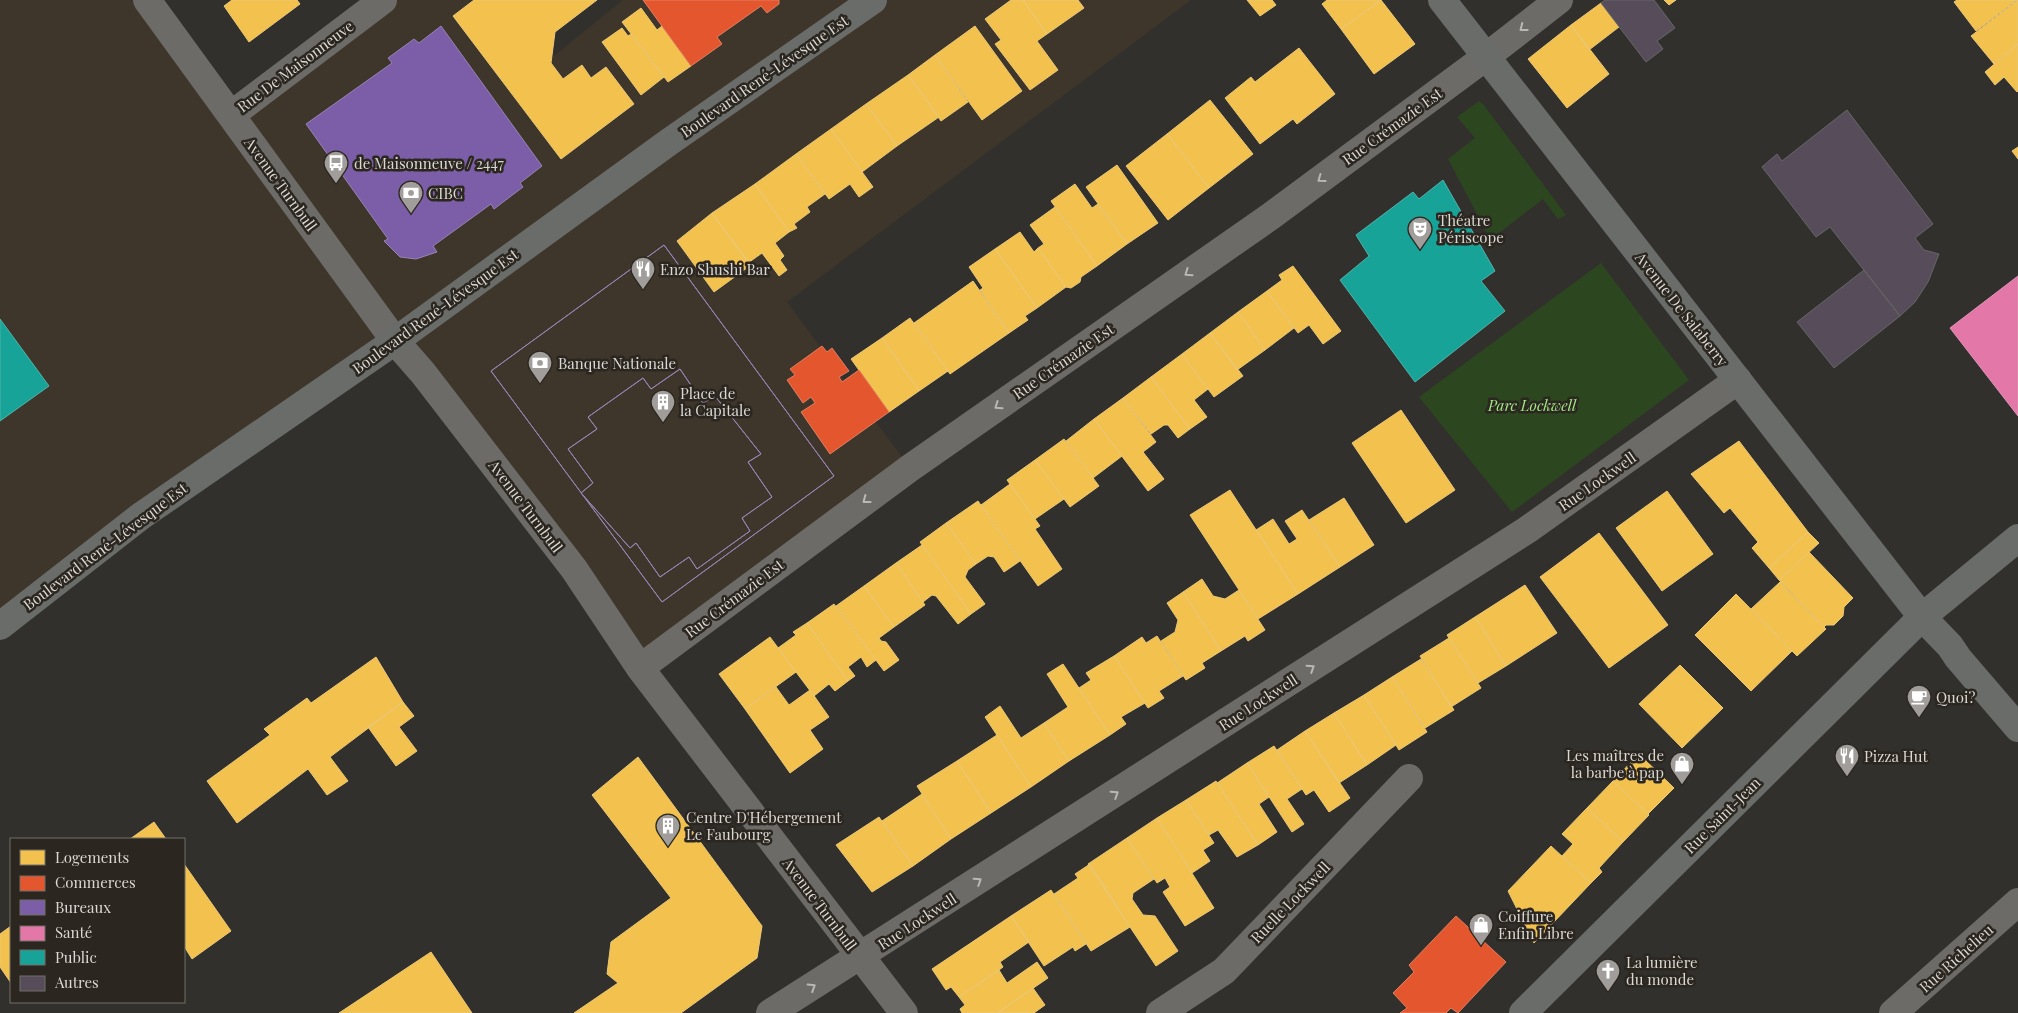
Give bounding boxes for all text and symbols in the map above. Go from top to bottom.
street label: Boulevard René-Lévesque Est [676,10,852,142]
street label: Rue De Maisonneuve [233,16,357,116]
one-way arrow [1520,23,1529,31]
street label: Rue Crémazie Est [1338,83,1447,169]
street label: Avenue Turnbull [240,132,322,235]
bus stop icon: de Maisonneuve / 2447 [323,150,349,184]
place label: de Maisonneuve / 2447 [354,153,504,173]
one-way arrow [1318,173,1327,181]
bank icon: CIBC [398,180,424,214]
place label: CIBC [428,183,463,203]
place label: Théatre Périscope [1438,210,1504,247]
theatre icon: Théatre Périscope [1407,216,1433,250]
street label: Boulevard René-Lévesque Est [348,244,522,378]
street label: Avenue De Salaberry [1631,247,1733,371]
restaurant icon: Enzo Shushi Bar [630,256,656,290]
place label: Enzo Shushi Bar [660,259,770,279]
one-way arrow [1185,267,1194,276]
street label: Rue Crémazie Est [1009,318,1118,403]
bank icon: Banque Nationale [527,350,553,384]
place label: Banque Nationale [558,353,676,373]
place label: Place de la Capitale [680,383,751,420]
building icon: Place de la Capitale [650,389,676,423]
park label: Parc Lockwell [1487,395,1577,415]
one-way arrow [994,400,1004,409]
street label: Rue Lockwell [1554,447,1640,515]
street label: Avenue Turnbull [484,455,567,556]
street label: Boulevard René-Lévesque Est [19,477,192,614]
one-way arrow [862,494,871,504]
street label: Rue Crémazie Est [681,554,788,642]
one-way arrow [1306,665,1315,675]
street label: Rue Lockwell [1215,669,1301,735]
cafe icon: Quoi? [1906,684,1932,718]
place label: Quoi? [1936,687,1975,707]
restaurant icon: Pizza Hut [1834,743,1860,777]
place label: Les maîtres de la barbe à pap [1566,745,1664,782]
place label: Pizza Hut [1864,746,1928,766]
shop icon: Les maîtres de la barbe à pap [1669,751,1695,785]
street label: Rue Saint-Jean [1680,773,1764,857]
one-way arrow [1110,790,1119,800]
place label: Centre D'Hébergement Le Faubourg [686,807,842,844]
building icon: Centre D'Hébergement Le Faubourg [655,813,681,847]
legend [10,838,185,1003]
text: Logements [55,847,129,867]
street label: Avenue Turnbull [778,853,861,954]
street label: Ruelle Lockwell [1246,857,1334,947]
text: Commerces [55,872,136,892]
one-way arrow [973,878,982,888]
street label: Rue Lockwell [874,888,960,954]
text: Bureaux [55,897,111,917]
place label: Coiffure Enfin Libre [1498,906,1574,943]
shop icon: Coiffure Enfin Libre [1468,912,1494,946]
street label: Rue Richelieu [1915,919,1997,996]
text: Santé [55,922,92,942]
text: Public [55,947,97,967]
place label: La lumière du monde [1626,952,1698,989]
church icon: La lumière du monde [1595,958,1621,992]
text: Autres [54,972,99,992]
one-way arrow [806,984,815,994]

